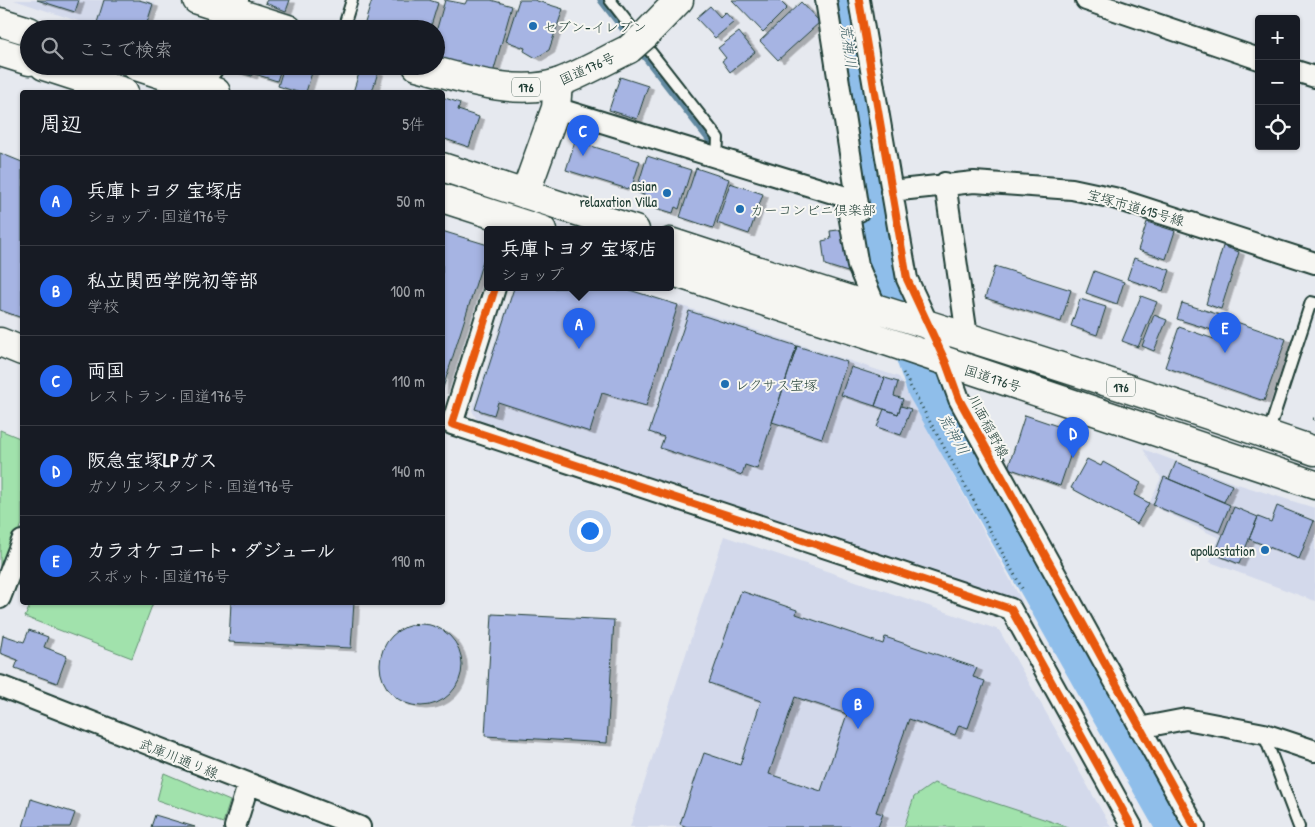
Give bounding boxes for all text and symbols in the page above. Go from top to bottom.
map controls [1255,15,1300,150]
button: + [1255,15,1300,60]
place label: セブン-イレブン [543,17,647,36]
search box [20,20,445,75]
marker: セブン-イレブン [527,20,539,32]
water label: 荒神川 [836,22,862,70]
icon: search [38,34,66,62]
text: ここで検索 [78,36,173,62]
street label: 国道176号 [556,47,618,89]
button: − [1255,60,1300,105]
road number: 176 [512,77,540,96]
button: locate [1255,105,1300,150]
text: 周辺 [40,109,82,138]
text: 5件 [402,113,425,135]
pin: C [567,115,599,156]
place label: asian relaxation Villa [579,176,658,211]
text: 兵庫トヨタ 宝塚店 [87,177,243,203]
street label: 宝塚市道615号線 [1085,184,1187,230]
marker: asian relaxation Villa [661,187,673,199]
text: A [52,190,60,212]
text: 50 m [397,190,425,212]
place label: カーコンビニ倶楽部 [750,200,876,219]
marker: カーコンビニ倶楽部 [734,203,746,215]
text: ショップ · 国道176号 [87,205,229,227]
popup [484,226,674,291]
text: 兵庫トヨタ 宝塚店 [501,235,657,261]
text: ショップ [501,263,564,285]
text: 私立関西学院初等部 [87,267,258,293]
text: B [52,280,60,302]
text: 100 m [390,280,425,302]
text: 学校 [87,295,119,317]
pin: A [563,308,595,349]
pin: E [1209,312,1241,353]
text: 両国 [87,357,125,383]
street label: 国道176号 [962,360,1024,396]
text: C [52,370,60,392]
text: 110 m [392,370,425,392]
place label: レクサス宝塚 [735,375,818,394]
marker: レクサス宝塚 [719,378,731,390]
road number: 176 [1107,378,1135,397]
text: レストラン · 国道176号 [87,385,247,407]
street label: 川面稲野線 [964,391,1014,461]
water label: 荒神川 [934,409,974,459]
pin: D [1057,417,1089,458]
text: 阪急宝塚LPガス [87,447,218,473]
text: D [52,460,60,482]
text: 140 m [391,460,425,482]
text: ガソリンスタンド · 国道176号 [87,475,294,497]
your location [577,518,603,544]
text: カラオケ コート・ダジュール [87,537,336,563]
place label: apollostation [1191,541,1255,561]
marker: apollostation [1259,544,1271,556]
text: E [52,550,60,572]
text: 190 m [392,550,425,572]
text: スポット · 国道176号 [87,565,230,587]
pin: B [842,688,874,729]
street label: 武庫川通り線 [136,733,222,783]

